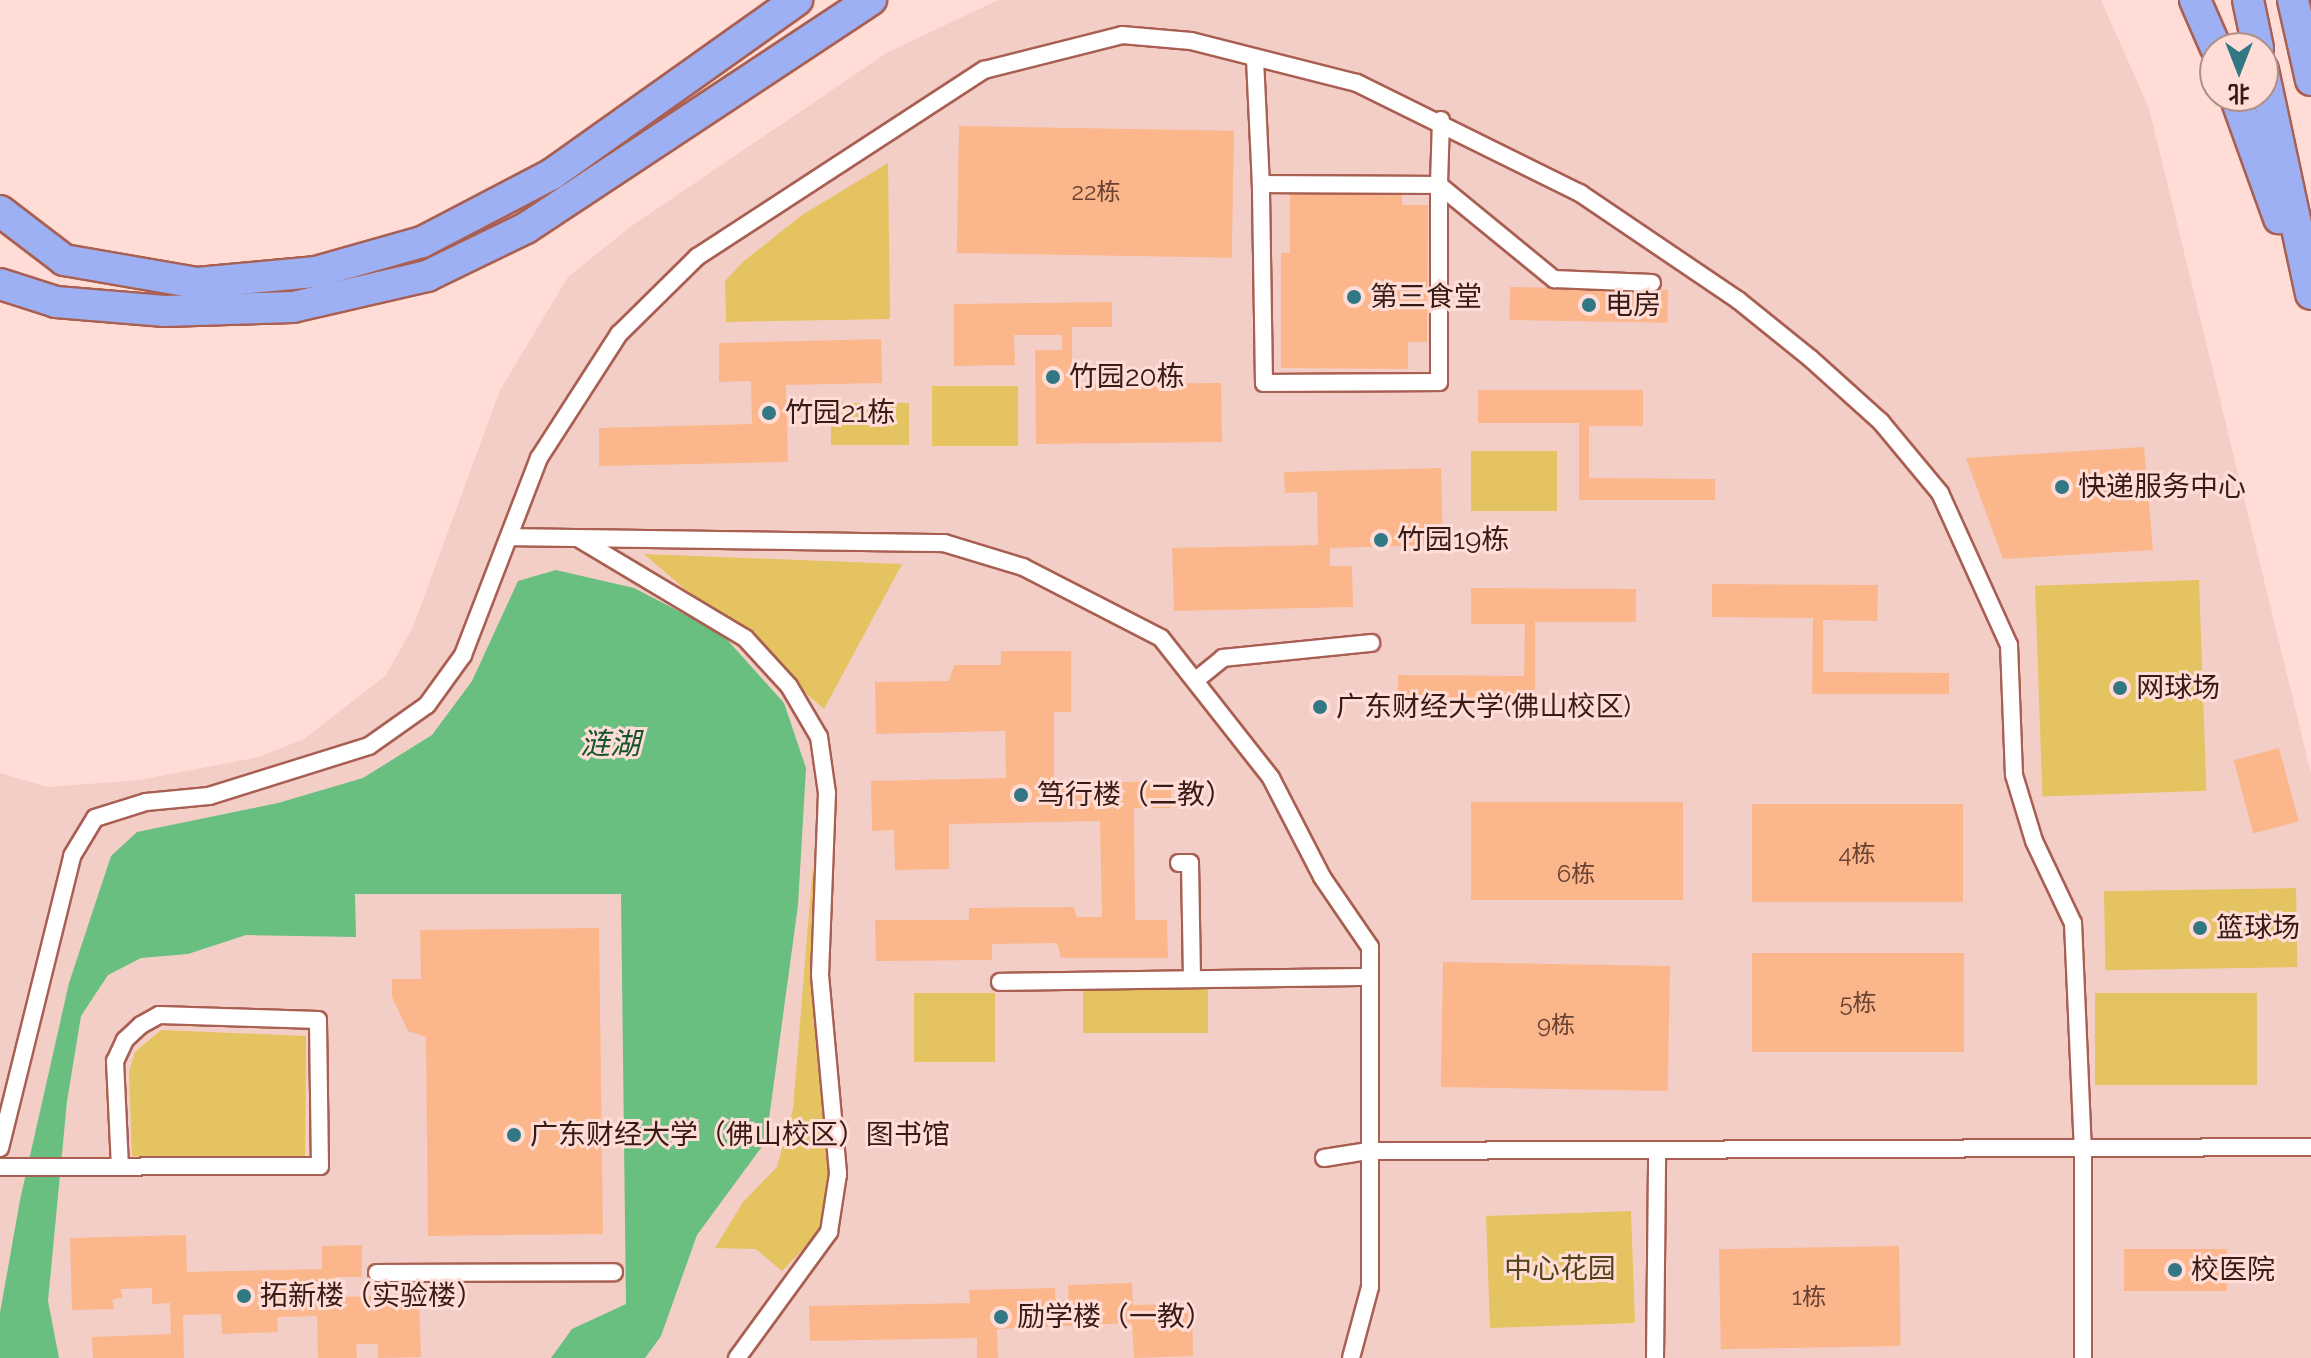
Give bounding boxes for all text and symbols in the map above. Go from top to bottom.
north arrow [2199,32,2279,112]
text: 北 [2228,81,2250,107]
house number: 22栋 [1071,178,1121,206]
place label: 第三食堂 [1370,280,1482,314]
marker: 第三食堂 [1345,288,1363,306]
place label: 电房 [1605,288,1661,322]
marker: 电房 [1580,296,1598,314]
place label: 竹园20栋 [1069,360,1185,394]
marker: 竹园20栋 [1044,368,1062,386]
place label: 竹园21栋 [785,396,896,430]
marker: 竹园21栋 [760,404,778,422]
place label: 快递服务中心 [2078,470,2246,504]
marker: 快递服务中心 [2053,478,2071,496]
place label: 竹园19栋 [1397,523,1509,557]
marker: 竹园19栋 [1372,531,1390,549]
place label: 网球场 [2136,671,2220,705]
marker: 网球场 [2111,679,2129,697]
place label: 广东财经大学(佛山校区) [1336,690,1631,724]
marker: 广东财经大学(佛山校区) [1311,698,1329,716]
water label: 涟湖 [580,726,640,762]
place label: 笃行楼（二教） [1037,778,1233,812]
marker: 笃行楼（二教） [1012,786,1030,804]
house number: 4栋 [1838,840,1876,868]
house number: 6栋 [1557,860,1595,888]
place label: 篮球场 [2216,911,2300,945]
marker: 篮球场 [2191,919,2209,937]
house number: 5栋 [1839,989,1877,1017]
house number: 9栋 [1537,1011,1575,1039]
place label: 广东财经大学（佛山校区）图书馆 [530,1118,950,1152]
marker: 广东财经大学（佛山校区）图书馆 [505,1126,523,1144]
park label: 中心花园 [1504,1252,1616,1286]
place label: 校医院 [2191,1253,2275,1287]
marker: 校医院 [2166,1261,2184,1279]
place label: 拓新楼（实验楼） [260,1279,484,1313]
house number: 1栋 [1792,1283,1826,1311]
marker: 拓新楼（实验楼） [235,1287,253,1305]
place label: 励学楼（一教） [1017,1300,1213,1334]
marker: 励学楼（一教） [992,1308,1010,1326]

